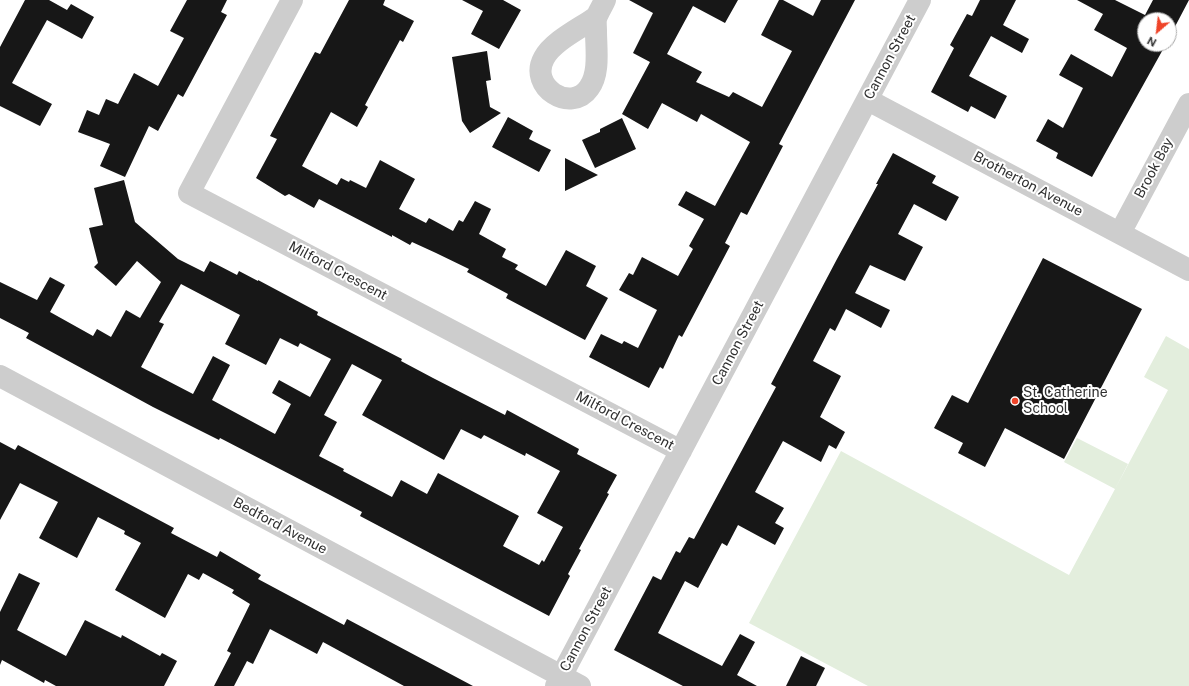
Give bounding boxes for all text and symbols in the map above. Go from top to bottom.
street label: Cannon Street [861,12,919,102]
north arrow [1137,12,1177,52]
text: N [1145,34,1158,49]
street label: Brook Bay [1131,135,1177,201]
street label: Brotherton Avenue [970,148,1086,220]
street label: Milford Crescent [286,238,390,304]
street label: Cannon Street [709,298,767,388]
place label: St. Catherine School [1023,385,1108,418]
street label: Milford Crescent [573,388,677,454]
marker: St. Catherine School [1010,396,1020,406]
street label: Bedford Avenue [230,494,330,558]
street label: Cannon Street [557,584,615,674]

